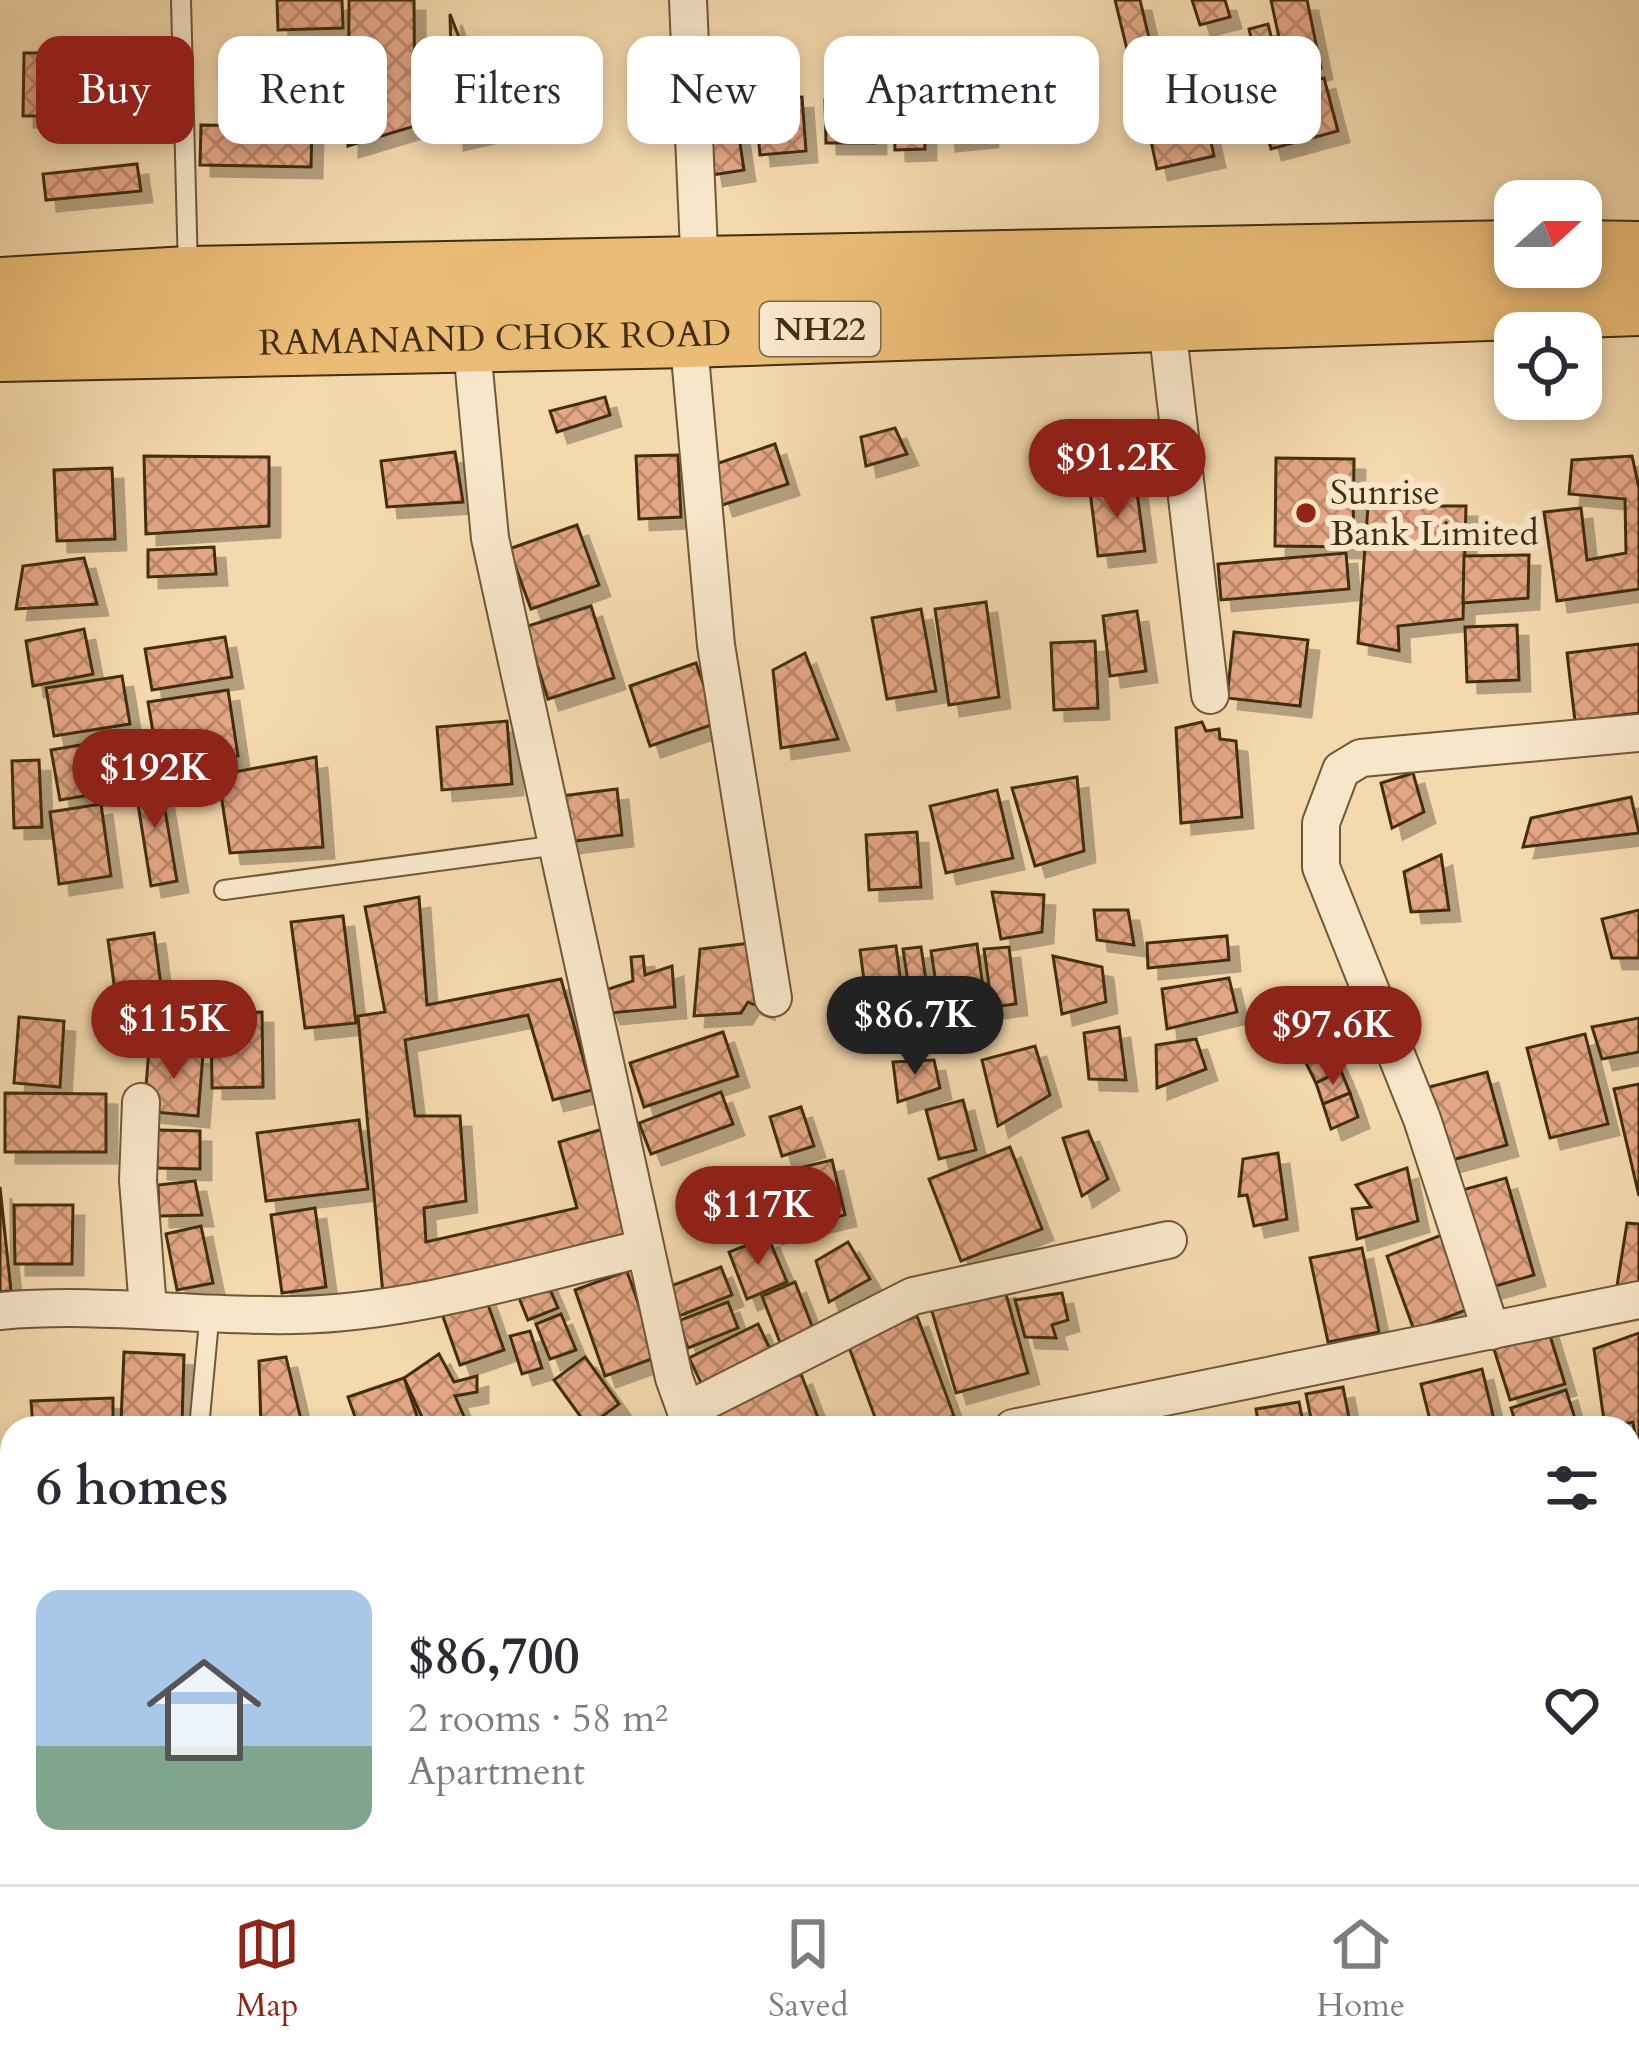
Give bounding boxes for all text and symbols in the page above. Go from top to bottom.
chip: Buy [36,36,194,144]
chip: Rent [218,36,387,144]
chip: Filters [411,36,603,144]
chip: New [627,36,800,144]
chip: Apartment [824,36,1099,144]
chip: House [1123,36,1321,144]
north arrow [1494,180,1602,288]
map controls [1494,180,1602,420]
road number: NH22 [760,302,880,356]
street label: RAMANAND CHOK ROAD [258,308,732,367]
button: locate [1494,312,1602,420]
pin: $91.2K [1019,419,1215,521]
text: $91.2K [1056,431,1178,484]
place label: Sunrise Bank Limited [1330,468,1539,558]
marker: Sunrise Bank Limited [1293,500,1319,526]
pin: $192K [71,729,239,831]
text: $192K [99,741,211,794]
pin: $86.7K [817,976,1013,1078]
pin: $115K [90,980,258,1082]
pin: $97.6K [1235,986,1431,1088]
text: $86.7K [854,988,976,1041]
text: $115K [118,992,230,1045]
text: $97.6K [1272,998,1394,1051]
pin: $117K [674,1166,842,1268]
text: $117K [702,1178,814,1231]
text: 6 homes [36,1453,228,1523]
icon: filters [1539,1455,1605,1521]
text: $86,700 [408,1622,580,1692]
icon: home [132,1638,276,1782]
icon: heart [1539,1677,1605,1743]
text: 2 rooms · 58 m² [408,1692,668,1745]
text: Apartment [408,1745,585,1798]
tab: Map [234,1911,300,2028]
tab: Saved [768,1911,848,2028]
tab: Home [1317,1911,1405,2028]

